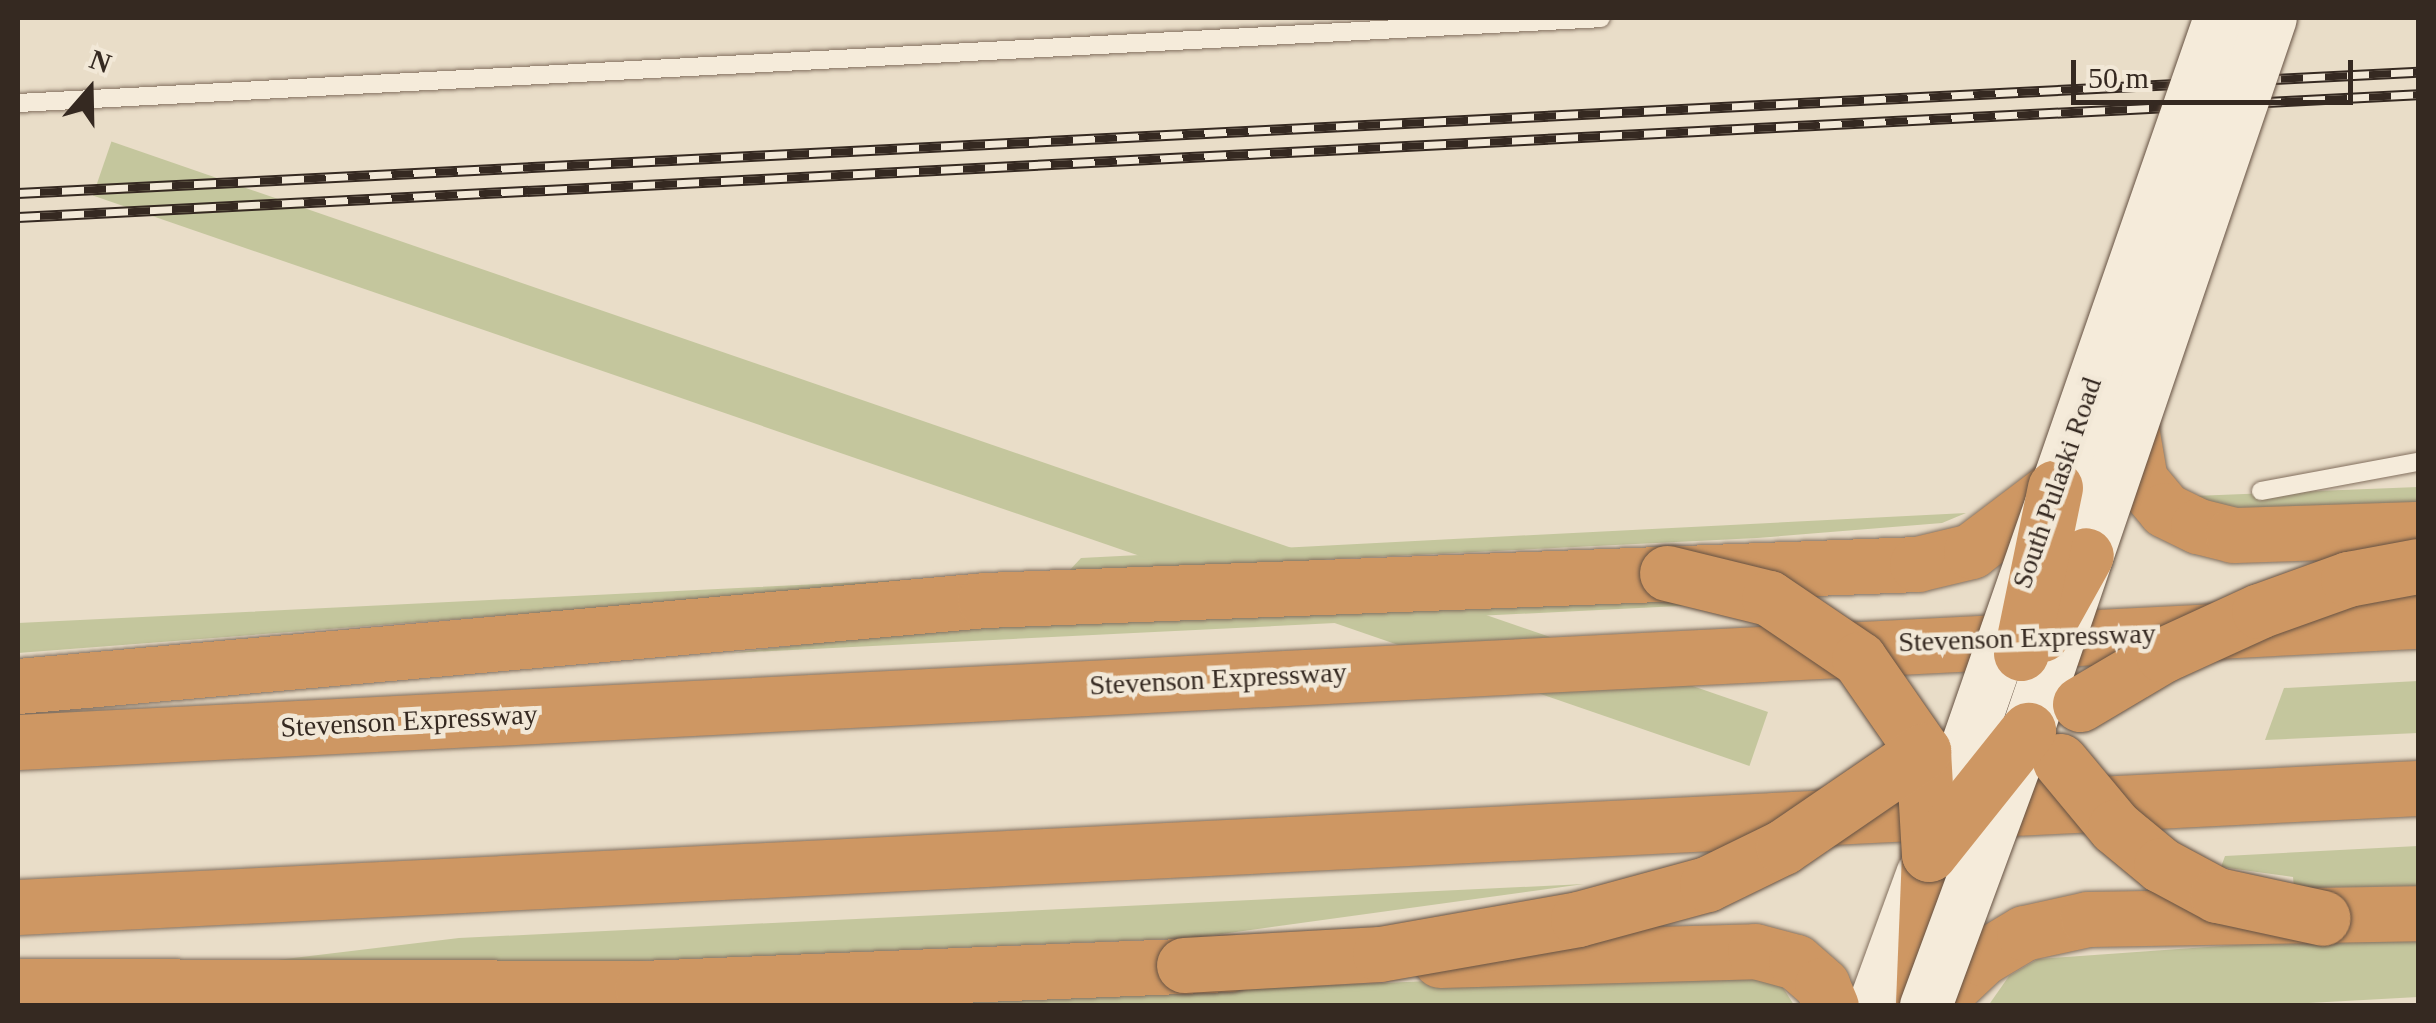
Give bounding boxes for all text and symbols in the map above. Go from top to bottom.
north arrow [40,40,140,140]
scale bar [2076,40,2358,102]
text: N [86,43,115,79]
text: 50 m [2088,61,2149,94]
street label: South Pulaski Road [2005,373,2109,593]
street label: Stevenson Expressway [1898,617,2156,659]
street label: Stevenson Expressway [1089,655,1347,703]
street label: Stevenson Expressway [280,697,538,745]

